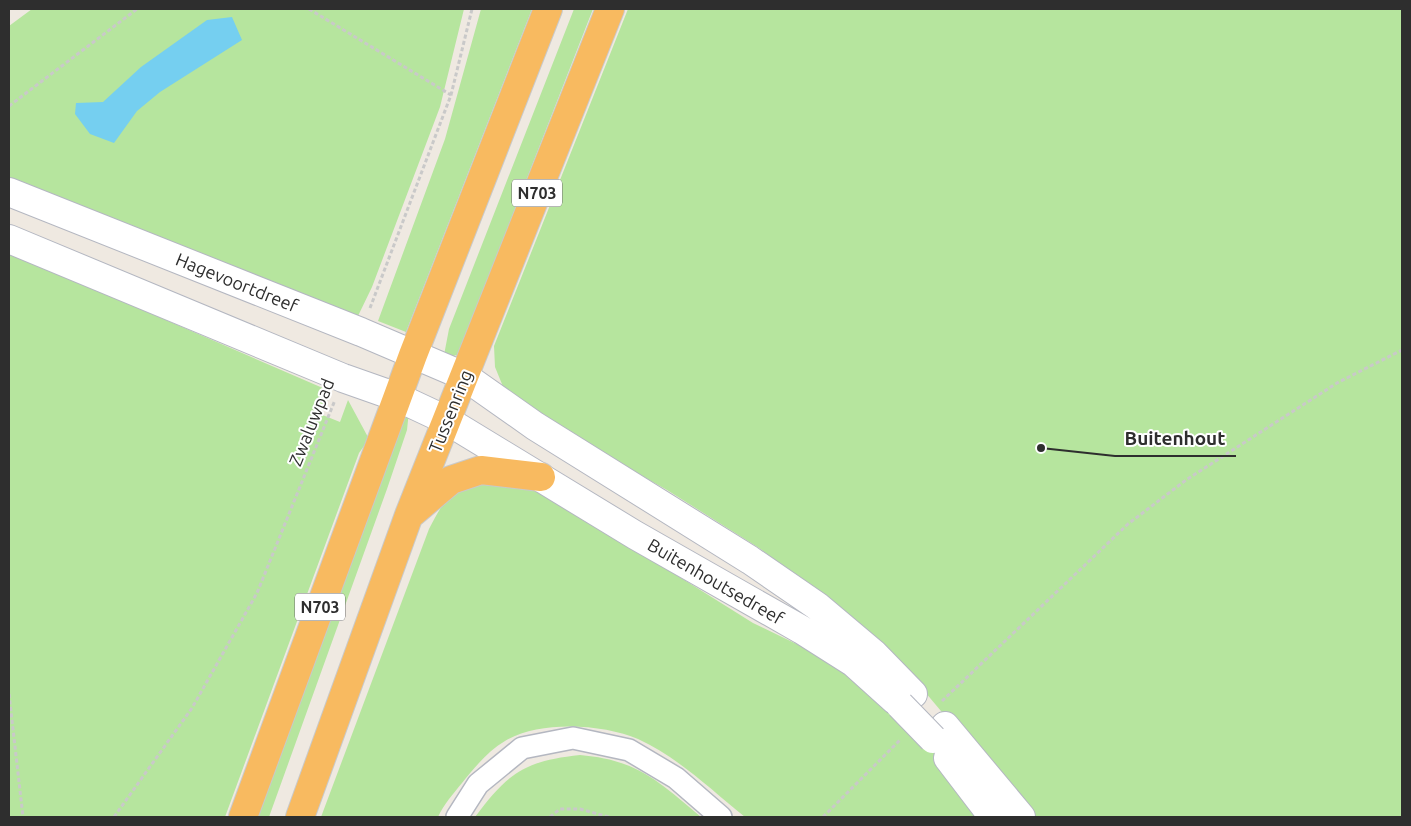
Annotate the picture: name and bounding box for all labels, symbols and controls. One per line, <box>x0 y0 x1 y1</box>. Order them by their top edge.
road number: N703 <box>512 180 562 207</box>
street label: Hagevoortdreef <box>173 248 301 316</box>
street label: Tussenring <box>424 367 476 455</box>
street label: Zwaluwpad <box>284 375 338 469</box>
callout: Buitenhout <box>1115 422 1236 456</box>
text: Buitenhout <box>1125 427 1225 449</box>
street label: Buitenhoutsedreef <box>645 534 788 628</box>
road number: N703 <box>295 594 345 620</box>

